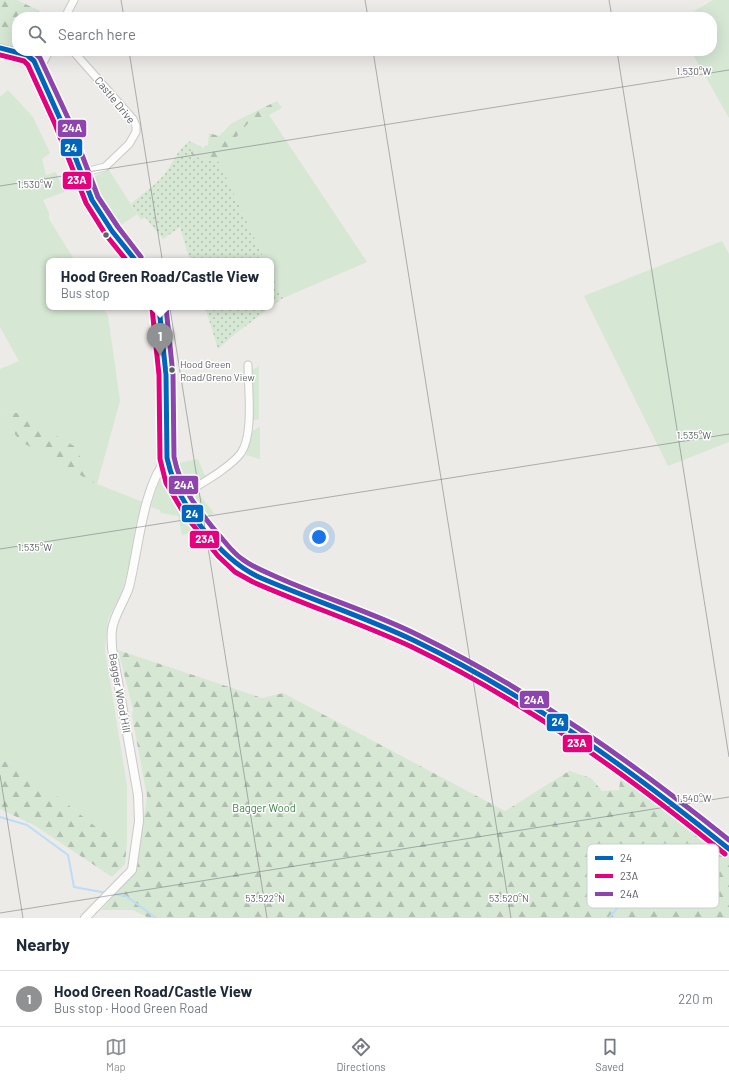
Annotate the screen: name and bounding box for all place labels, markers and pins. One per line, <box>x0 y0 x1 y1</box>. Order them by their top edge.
unlabelled marker <box>101 230 111 240</box>
pin: 1 <box>147 323 173 356</box>
place label: Hood Green Road/Greno View <box>180 358 255 383</box>
marker: Hood Green Road/Greno View <box>167 365 177 375</box>

